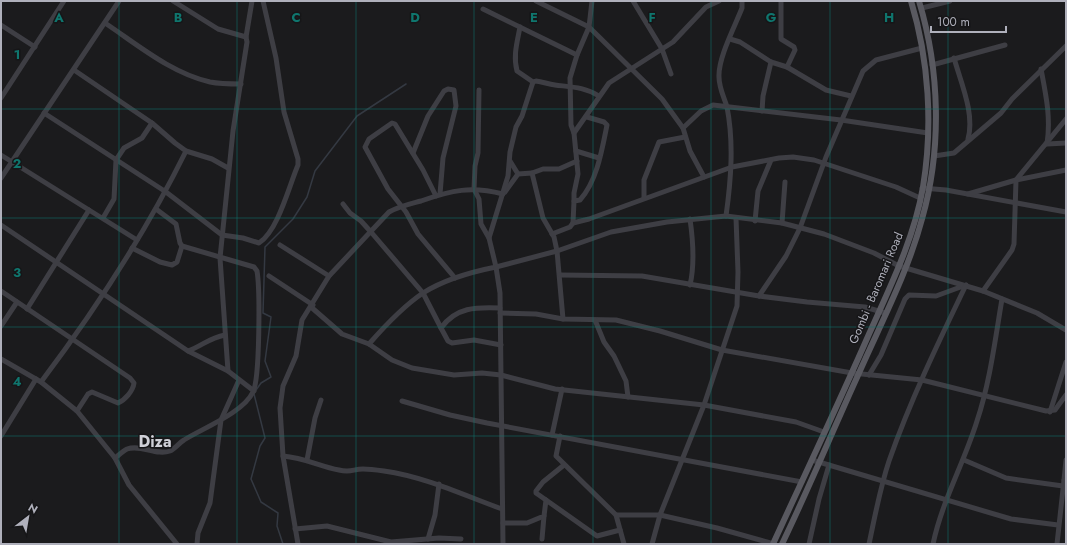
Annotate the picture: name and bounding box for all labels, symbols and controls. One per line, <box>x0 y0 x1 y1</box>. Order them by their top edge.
text: A <box>53 8 64 27</box>
text: B <box>174 8 183 27</box>
text: C <box>291 8 301 27</box>
text: D <box>410 8 420 27</box>
text: E <box>530 8 538 27</box>
text: F <box>648 8 656 27</box>
text: G <box>766 8 777 27</box>
text: H <box>884 8 894 27</box>
scale bar <box>931 8 1006 34</box>
text: 100 m <box>937 13 970 31</box>
text: 1 <box>14 45 20 64</box>
text: 2 <box>13 154 21 173</box>
street label: Gombi - Baromari Road <box>844 229 908 347</box>
text: 3 <box>13 263 21 282</box>
text: 4 <box>12 372 22 391</box>
district label: Diza <box>138 430 172 453</box>
north arrow <box>8 497 48 537</box>
text: N <box>25 499 41 518</box>

